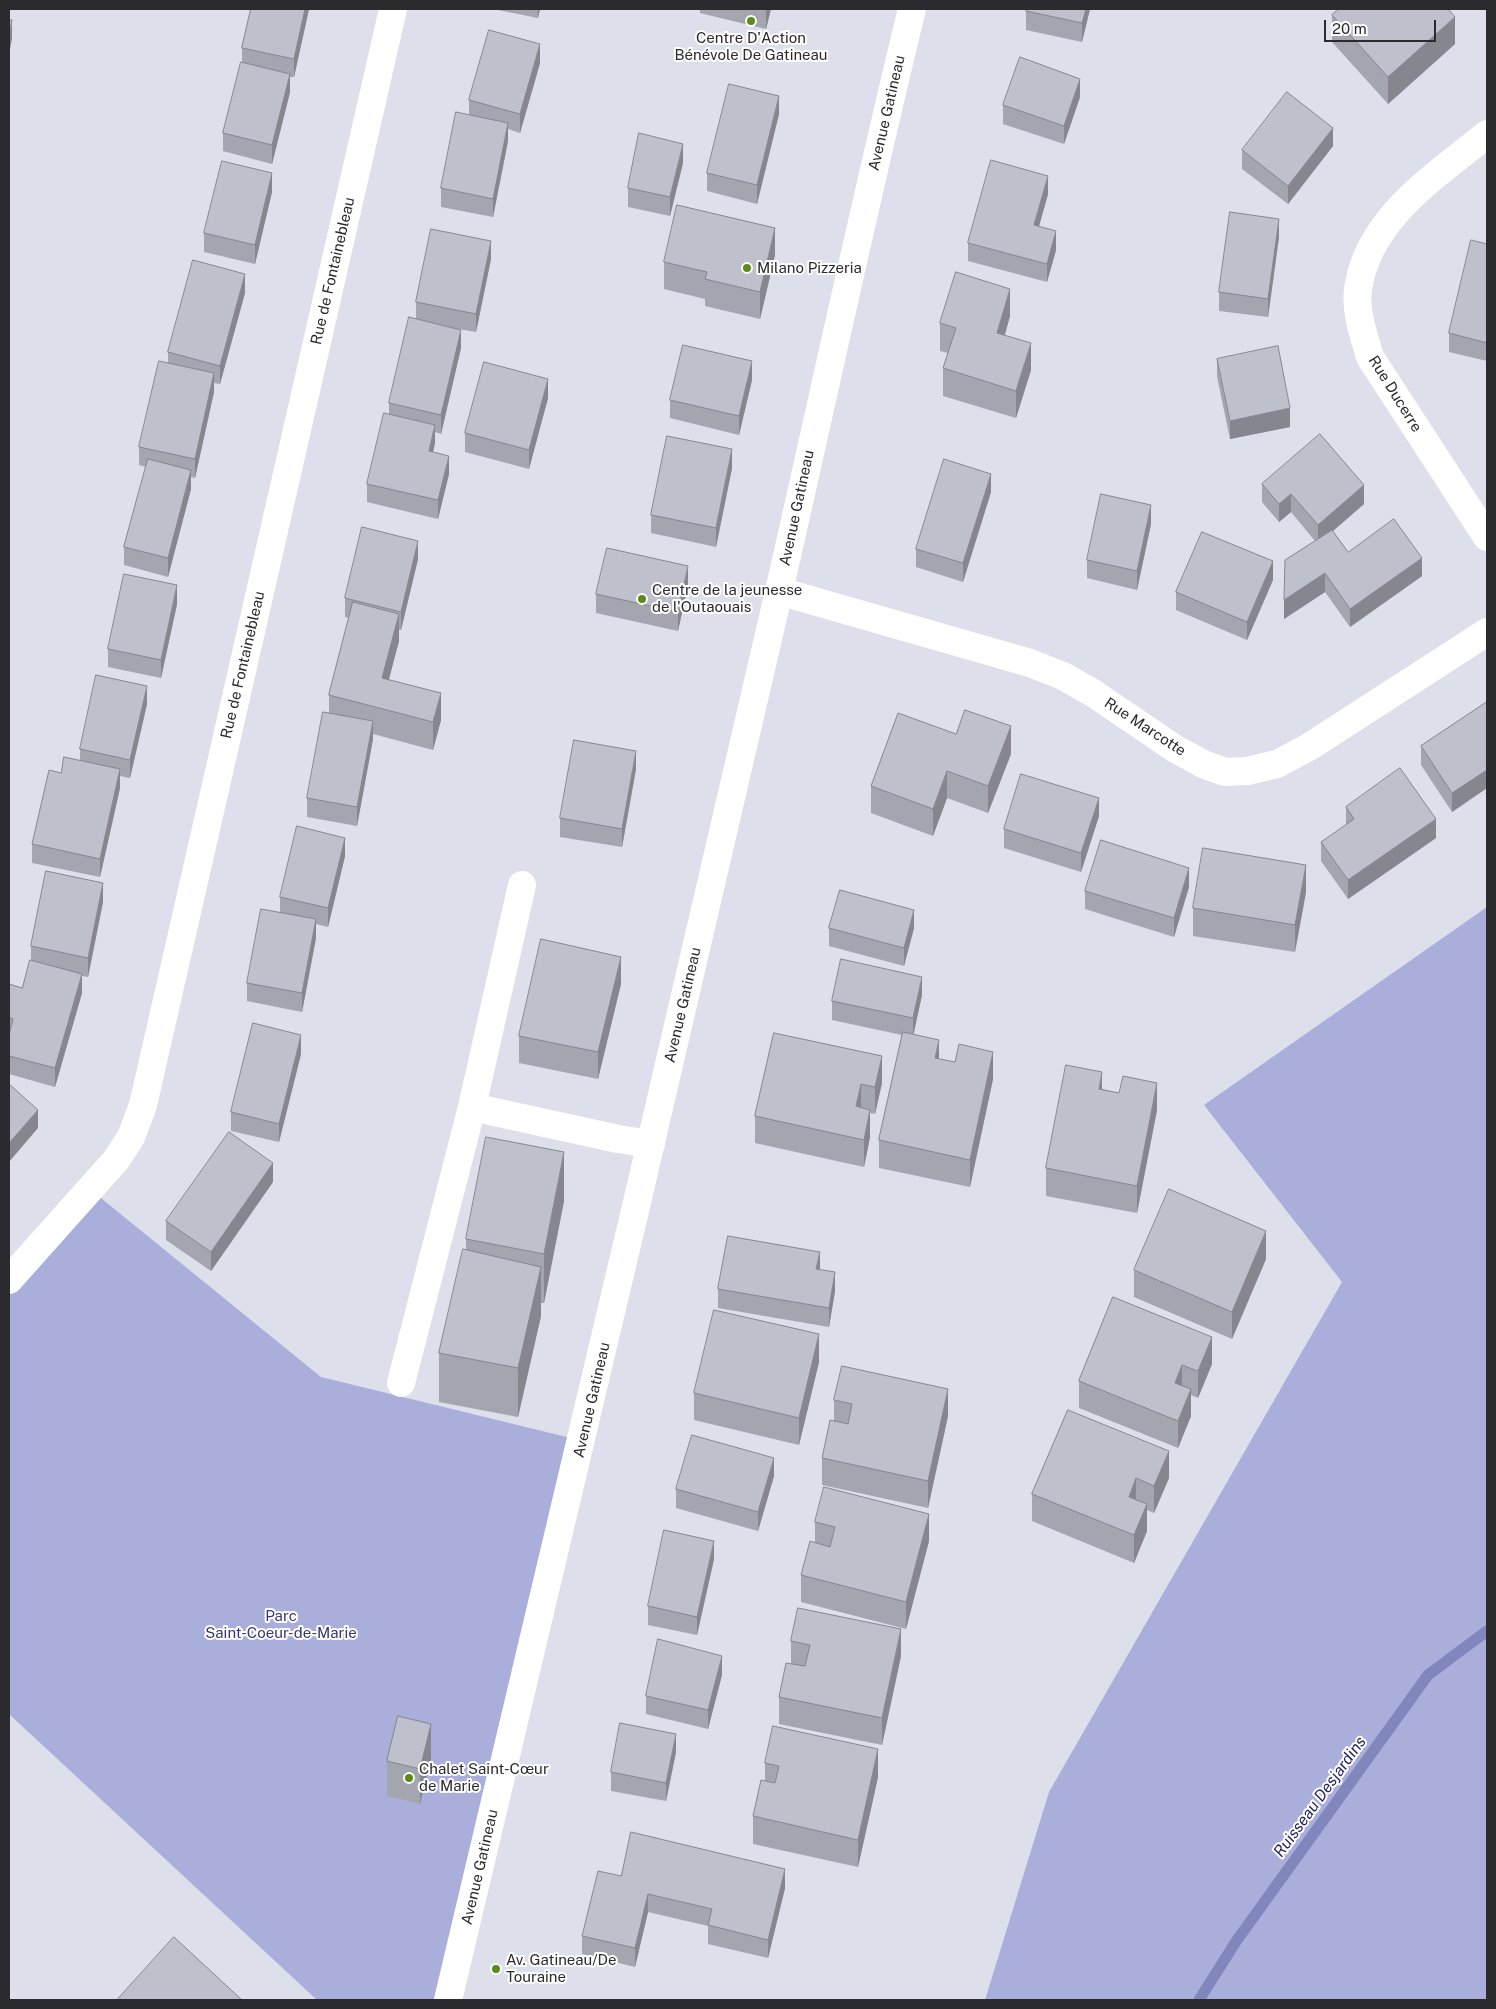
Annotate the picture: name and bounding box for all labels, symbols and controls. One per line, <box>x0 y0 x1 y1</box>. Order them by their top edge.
scale bar <box>1326 10 1438 42</box>
marker: Centre D'Action Bénévole De Gatineau <box>745 15 757 27</box>
text: 20 m <box>1332 20 1367 37</box>
place label: Centre D'Action Bénévole De Gatineau <box>674 29 828 64</box>
street label: Avenue Gatineau <box>865 54 909 172</box>
street label: Rue de Fontainebleau <box>307 195 359 347</box>
place label: Milano Pizzeria <box>757 259 862 277</box>
marker: Milano Pizzeria <box>741 262 753 274</box>
street label: Rue Ducerre <box>1364 352 1426 436</box>
street label: Avenue Gatineau <box>776 449 818 567</box>
place label: Centre de la jeunesse de l'Outaouais <box>652 581 802 616</box>
street label: Rue de Fontainebleau <box>217 589 269 741</box>
marker: Centre de la jeunesse de l'Outaouais <box>636 593 648 605</box>
street label: Rue Marcotte <box>1101 694 1189 760</box>
street label: Avenue Gatineau <box>661 946 705 1064</box>
street label: Avenue Gatineau <box>570 1341 614 1459</box>
park label: Parc Saint-Coeur-de-Marie <box>205 1607 357 1642</box>
water label: Ruisseau Desjardins <box>1270 1733 1370 1861</box>
place label: Chalet Saint-Cœur de Marie <box>419 1760 549 1795</box>
marker: Chalet Saint-Cœur de Marie <box>403 1772 415 1784</box>
street label: Avenue Gatineau <box>458 1808 502 1926</box>
place label: Av. Gatineau/De Touraine <box>506 1951 616 1986</box>
marker: Av. Gatineau/De Touraine <box>490 1963 502 1975</box>

